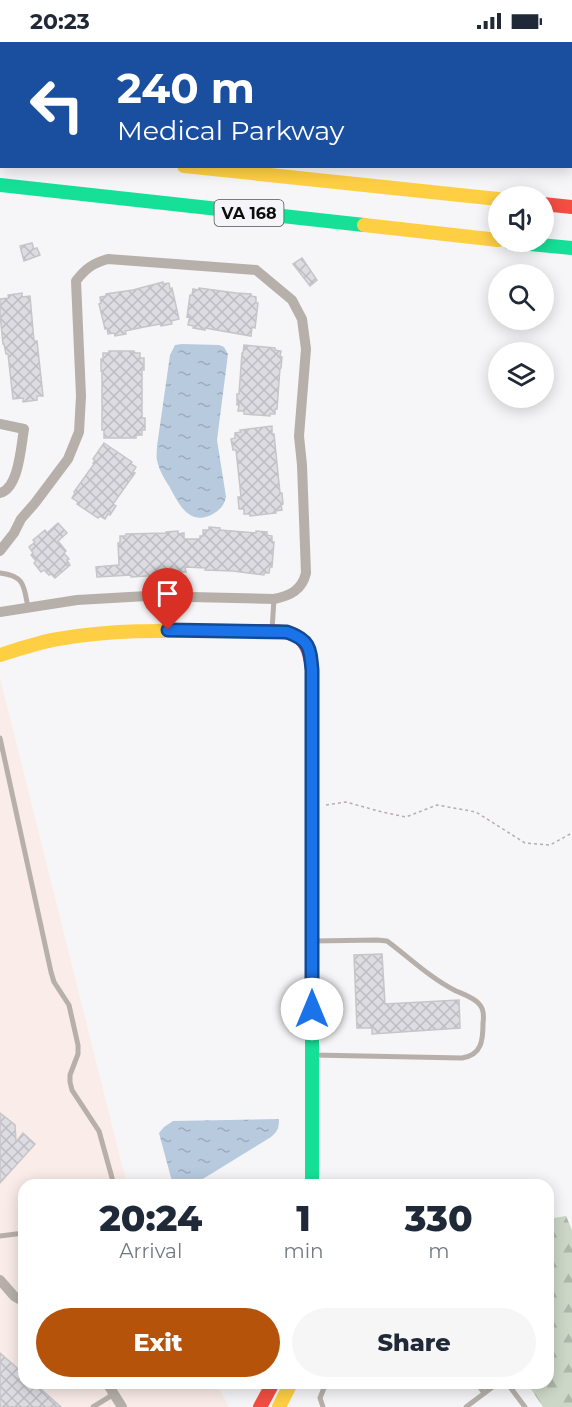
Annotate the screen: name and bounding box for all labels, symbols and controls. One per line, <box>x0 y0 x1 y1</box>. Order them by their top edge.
text: 20:23 <box>30 8 90 35</box>
text: 240 m <box>117 62 255 114</box>
icon: left <box>18 66 96 144</box>
text: Medical Parkway <box>117 114 344 147</box>
map controls <box>488 186 554 408</box>
button: sound <box>488 186 554 252</box>
road number: VA 168 <box>214 200 284 226</box>
button: search <box>488 264 554 330</box>
button: layers <box>488 342 554 408</box>
pin <box>142 568 193 630</box>
icon: arrive <box>151 577 184 610</box>
position arrow <box>280 977 344 1041</box>
text: 20:24 <box>99 1196 202 1240</box>
text: 1 <box>296 1196 311 1240</box>
text: 330 <box>405 1196 473 1240</box>
text: Arrival <box>119 1239 182 1263</box>
text: min <box>283 1239 324 1263</box>
text: m <box>428 1239 449 1263</box>
button: Exit <box>36 1308 280 1377</box>
button: Share <box>292 1308 536 1377</box>

